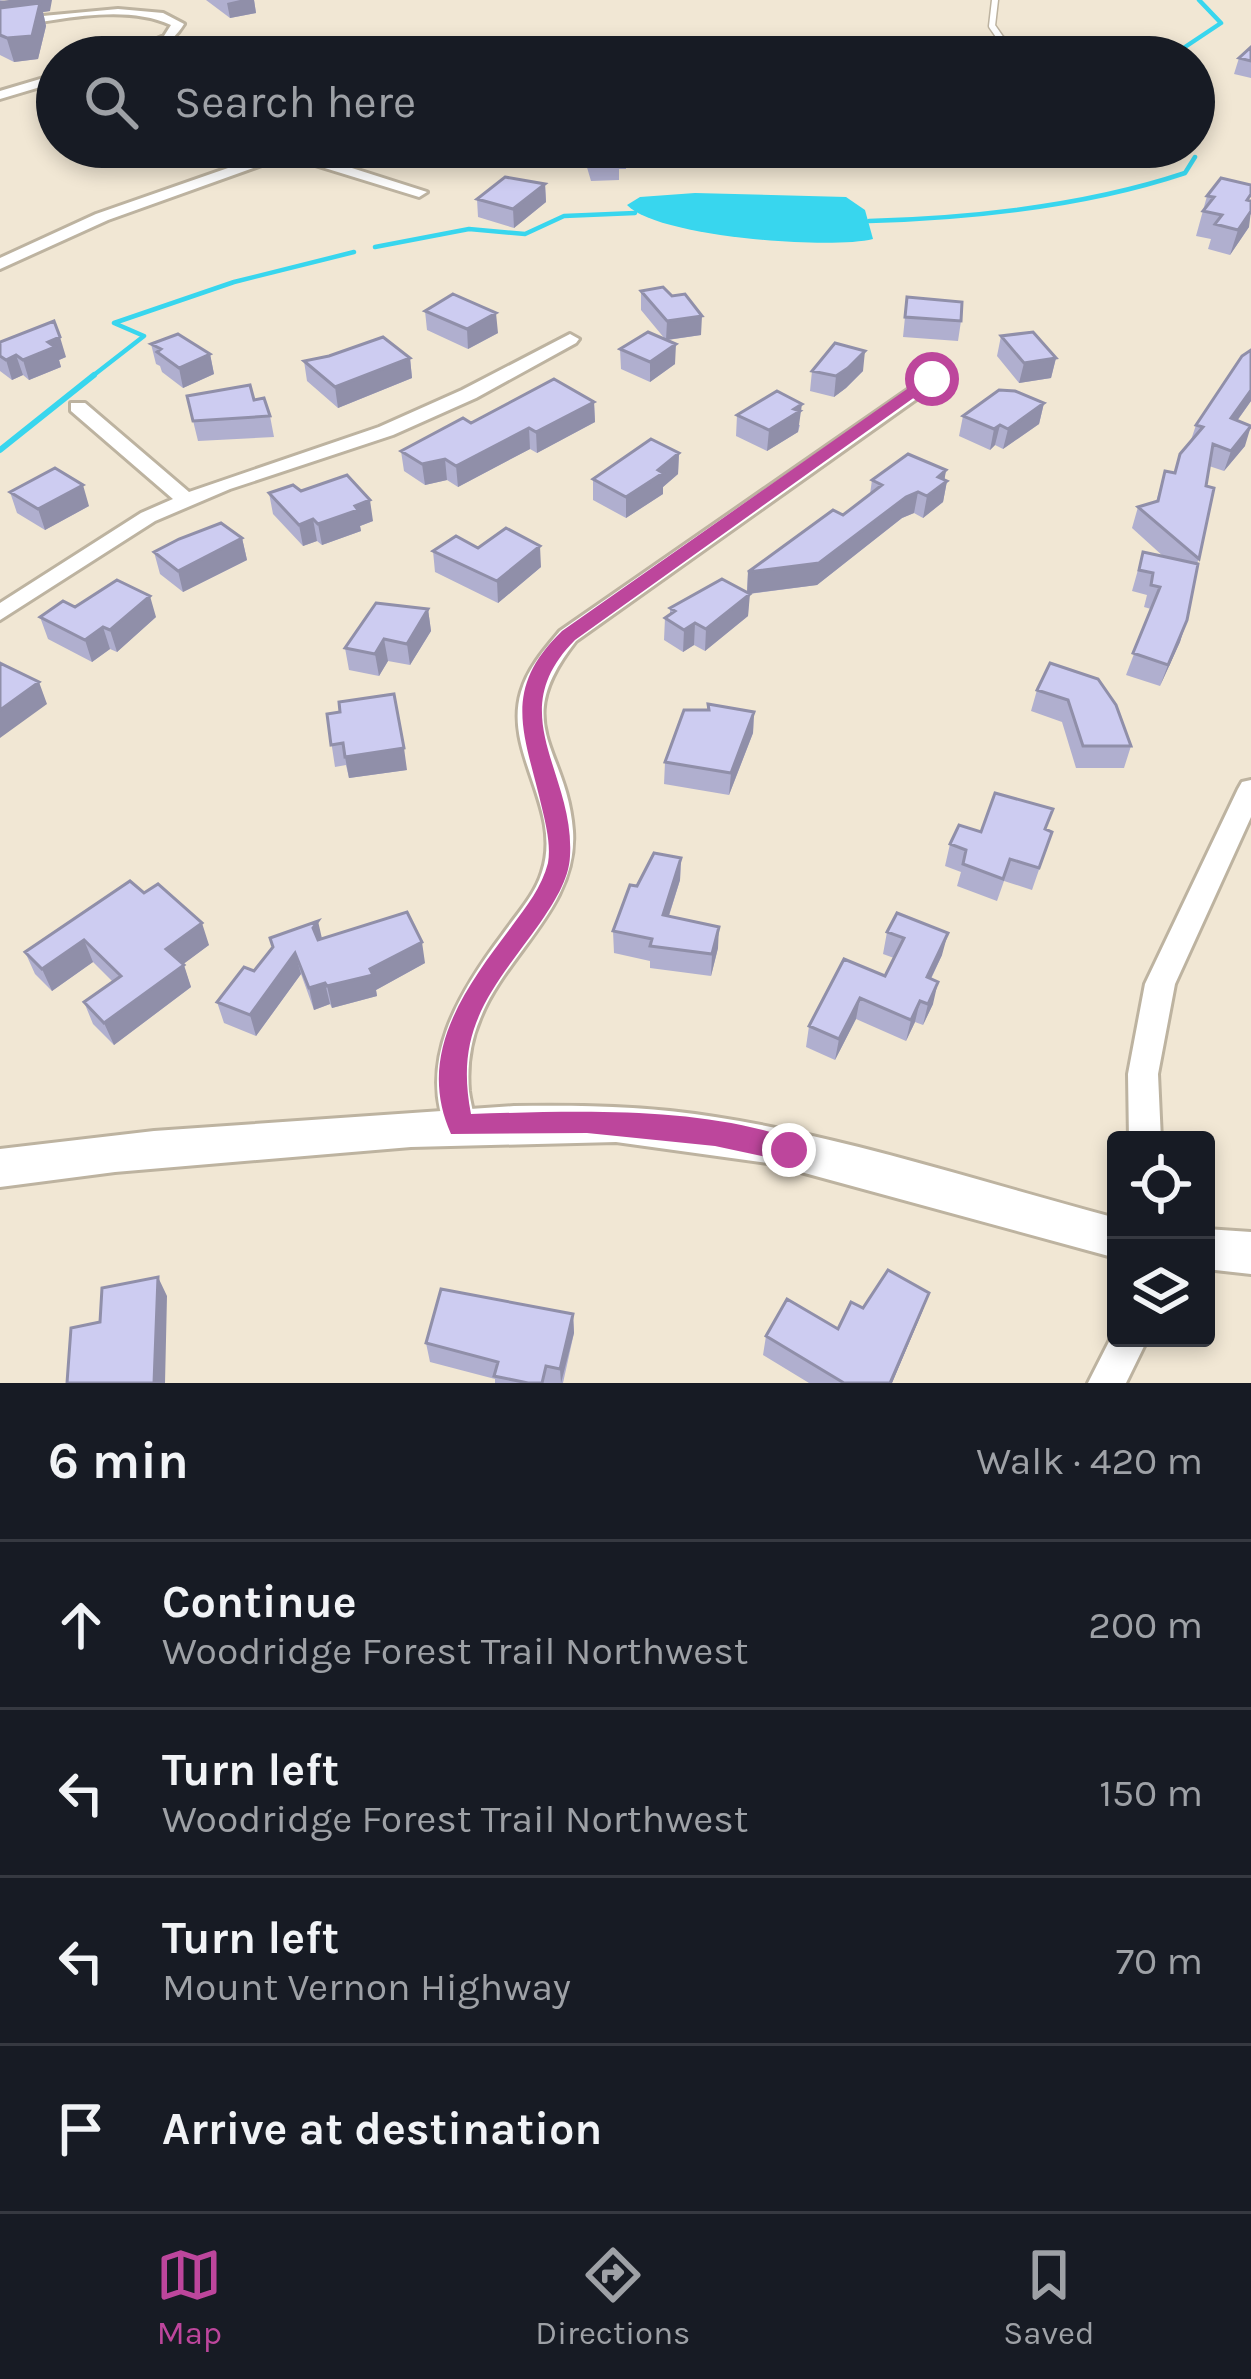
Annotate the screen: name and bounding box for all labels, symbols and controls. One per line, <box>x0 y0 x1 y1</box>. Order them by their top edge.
search box <box>36 36 1215 168</box>
icon: search <box>78 69 144 135</box>
text: Search here <box>174 76 416 128</box>
route start <box>905 352 959 406</box>
route end <box>762 1123 816 1177</box>
map controls <box>1107 1131 1215 1347</box>
button: locate <box>1107 1131 1215 1239</box>
button: layers <box>1107 1239 1215 1347</box>
text: 6 min <box>48 1431 189 1491</box>
text: Walk · 420 m <box>976 1438 1203 1484</box>
text: Continue <box>162 1576 357 1628</box>
icon: ahead <box>48 1592 114 1658</box>
text: 200 m <box>1088 1602 1203 1648</box>
text: Woodridge Forest Trail Northwest <box>162 1628 748 1674</box>
text: Turn left <box>162 1744 339 1796</box>
icon: left <box>48 1760 114 1826</box>
text: 150 m <box>1099 1770 1203 1816</box>
text: Woodridge Forest Trail Northwest <box>162 1796 748 1842</box>
text: Turn left <box>162 1912 339 1964</box>
icon: left <box>48 1928 114 1994</box>
text: 70 m <box>1116 1938 1203 1984</box>
text: Mount Vernon Highway <box>162 1964 571 2010</box>
icon: arrive <box>48 2096 114 2162</box>
text: Arrive at destination <box>162 2103 602 2155</box>
tab: Map <box>156 2242 222 2352</box>
tab: Directions <box>535 2242 690 2352</box>
tab: Saved <box>1003 2242 1095 2352</box>

